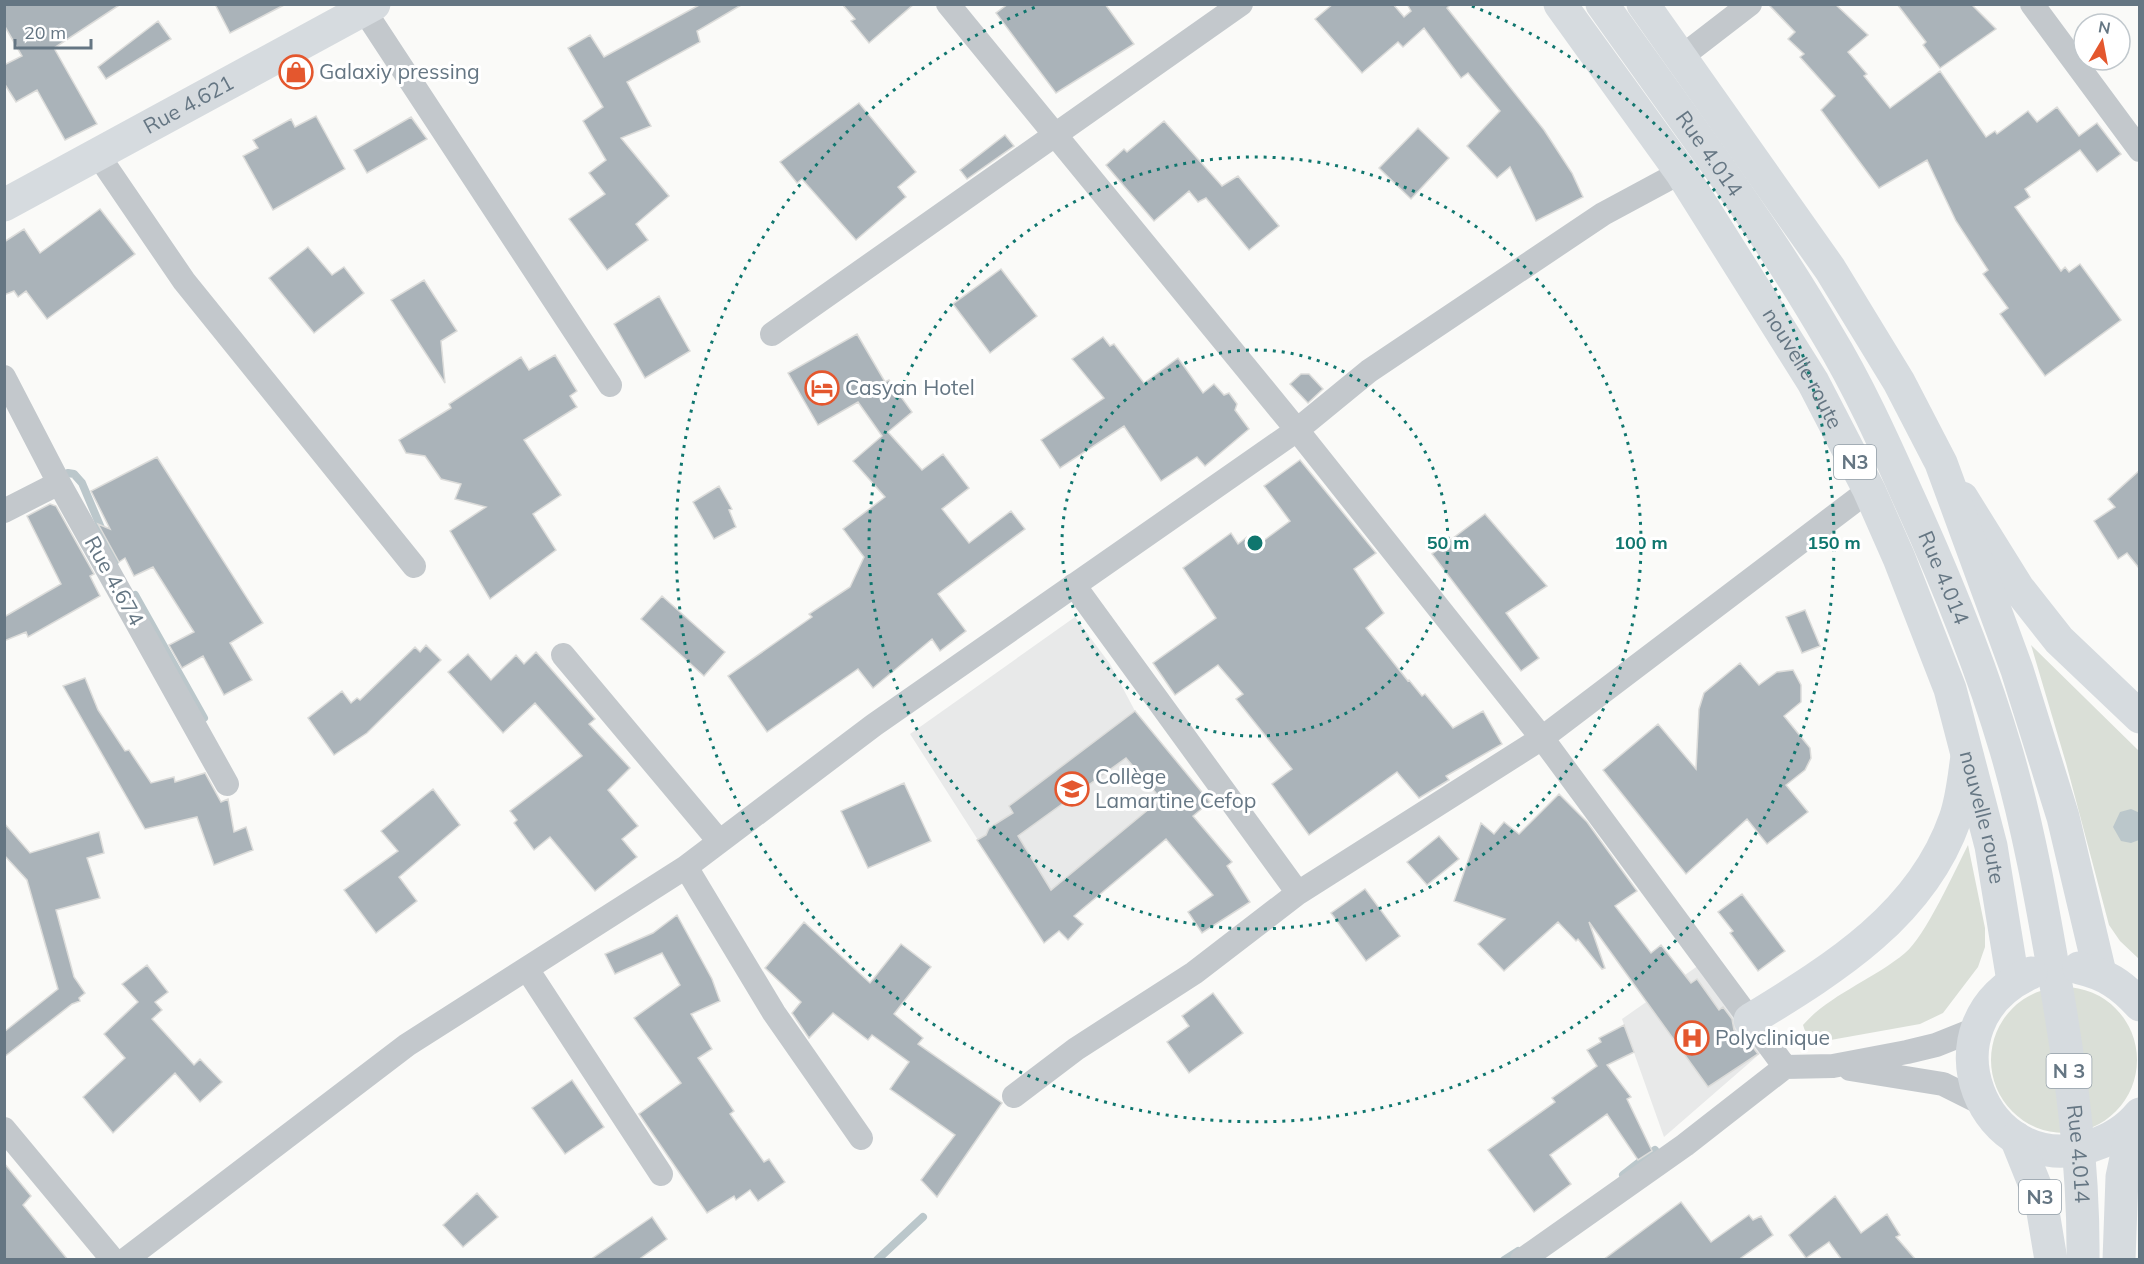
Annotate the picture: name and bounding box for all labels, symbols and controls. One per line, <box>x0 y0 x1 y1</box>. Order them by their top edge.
scale bar <box>15 12 92 50</box>
north arrow <box>2072 12 2132 72</box>
text: N <box>2097 16 2112 38</box>
text: 20 m <box>24 21 66 44</box>
shop icon: Galaxiy pressing <box>278 54 314 90</box>
place label: Galaxiy pressing <box>319 58 480 84</box>
street label: Rue 4.621 <box>138 69 238 139</box>
street label: Rue 4.014 <box>1671 105 1749 201</box>
street label: nouvelle route <box>1758 302 1849 433</box>
hotel icon: Casyan Hotel <box>804 370 840 406</box>
place label: Casyan Hotel <box>845 374 975 400</box>
road number: N3 <box>1834 445 1876 479</box>
street label: Rue 4.014 <box>1913 527 1976 628</box>
street label: Rue 4.674 <box>80 531 150 630</box>
text: 50 m <box>1427 531 1469 554</box>
text: 100 m <box>1614 531 1668 554</box>
text: 150 m <box>1807 531 1861 554</box>
centre of rings <box>1245 533 1265 553</box>
street label: nouvelle route <box>1955 748 2011 886</box>
place label: Collège Lamartine Cefop <box>1095 763 1256 813</box>
school or university icon: Collège Lamartine Cefop <box>1054 771 1090 807</box>
hospital icon: Polyclinique <box>1674 1020 1710 1056</box>
place label: Polyclinique <box>1715 1024 1830 1050</box>
road number: N 3 <box>2046 1054 2092 1088</box>
street label: Rue 4.014 <box>2062 1103 2096 1204</box>
road number: N3 <box>2019 1180 2061 1214</box>

